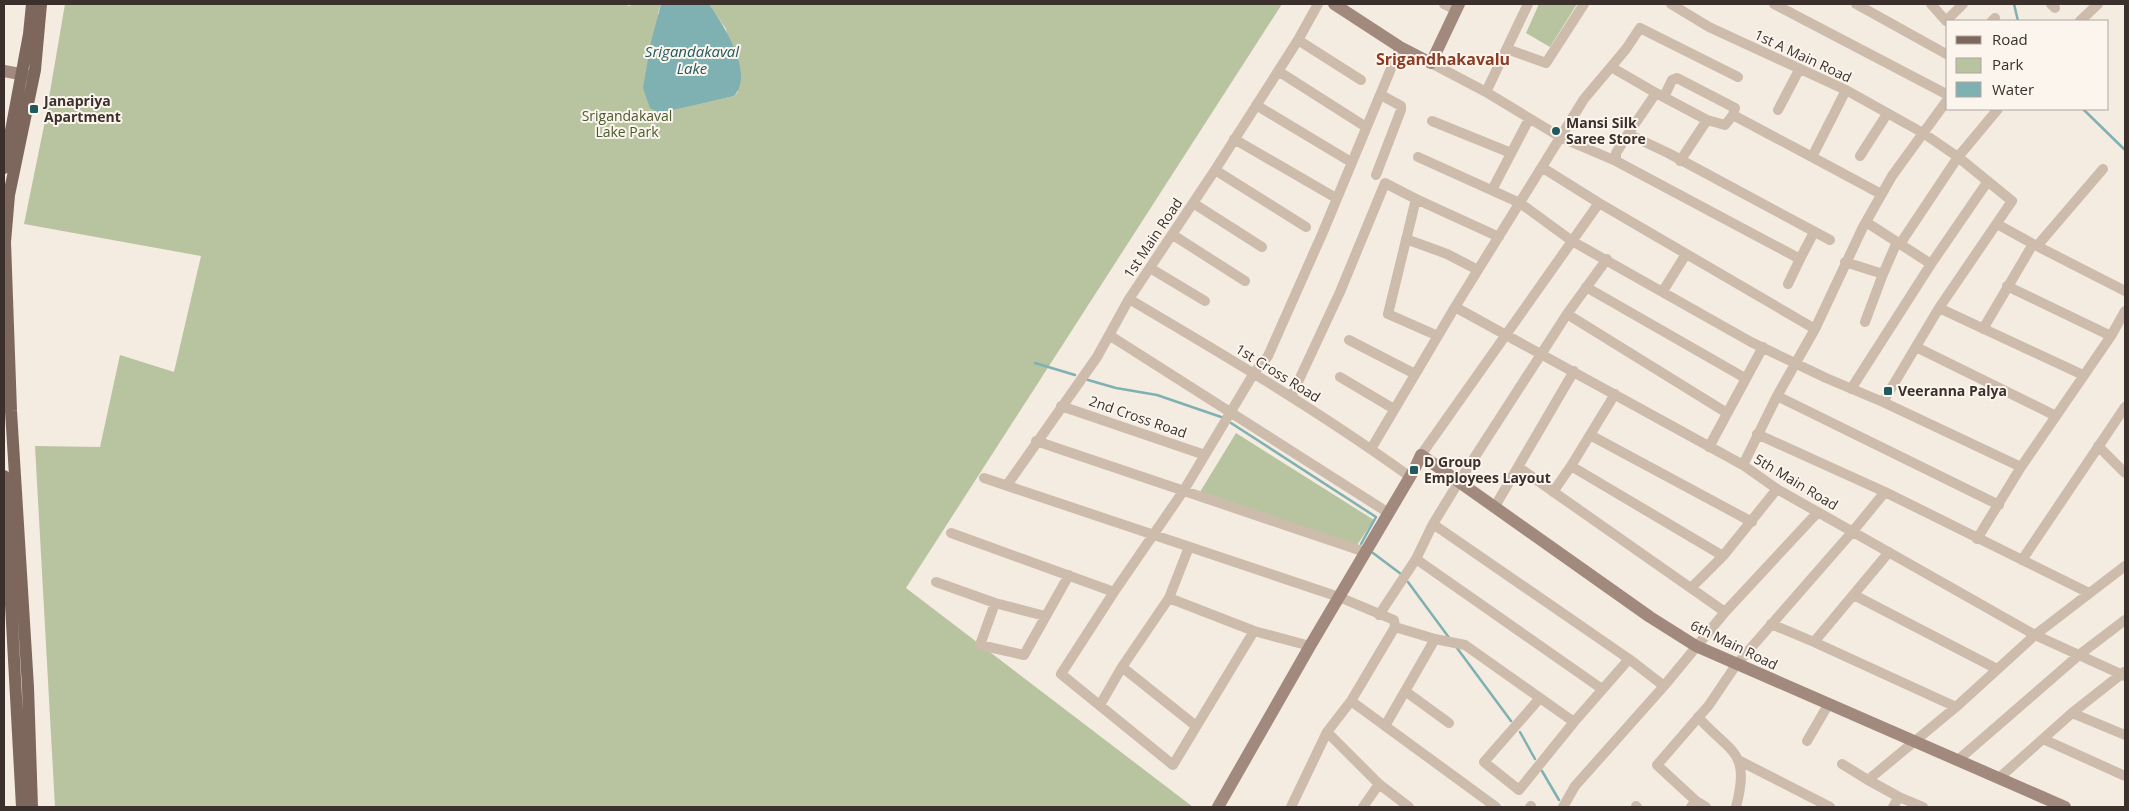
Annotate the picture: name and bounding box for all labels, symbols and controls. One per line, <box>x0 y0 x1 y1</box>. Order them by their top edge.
legend <box>1946 20 2109 110</box>
street label: 1st A Main Road <box>1751 25 1855 86</box>
text: Road <box>1992 29 2028 49</box>
water label: Srigandakaval Lake <box>645 41 740 78</box>
district label: Srigandhakavalu <box>1376 48 1510 70</box>
text: Park <box>1992 54 2023 74</box>
text: Water <box>1992 79 2034 99</box>
place label: Janapriya Apartment <box>42 91 121 126</box>
marker: Janapriya Apartment <box>28 103 40 115</box>
park label: Srigandakaval Lake Park <box>582 106 672 141</box>
place label: Mansi Silk Saree Store <box>1566 113 1646 148</box>
marker: Mansi Silk Saree Store <box>1550 125 1562 137</box>
street label: 1st Main Road <box>1119 194 1186 282</box>
street label: 1st Cross Road <box>1232 339 1324 406</box>
place label: Veeranna Palya <box>1898 381 2007 400</box>
marker: Veeranna Palya <box>1882 385 1894 397</box>
street label: 2nd Cross Road <box>1087 391 1190 442</box>
street label: 5th Main Road <box>1751 449 1842 514</box>
place label: D Group Employees Layout <box>1424 452 1551 487</box>
marker: D Group Employees Layout <box>1408 464 1420 476</box>
street label: 6th Main Road <box>1687 615 1781 674</box>

